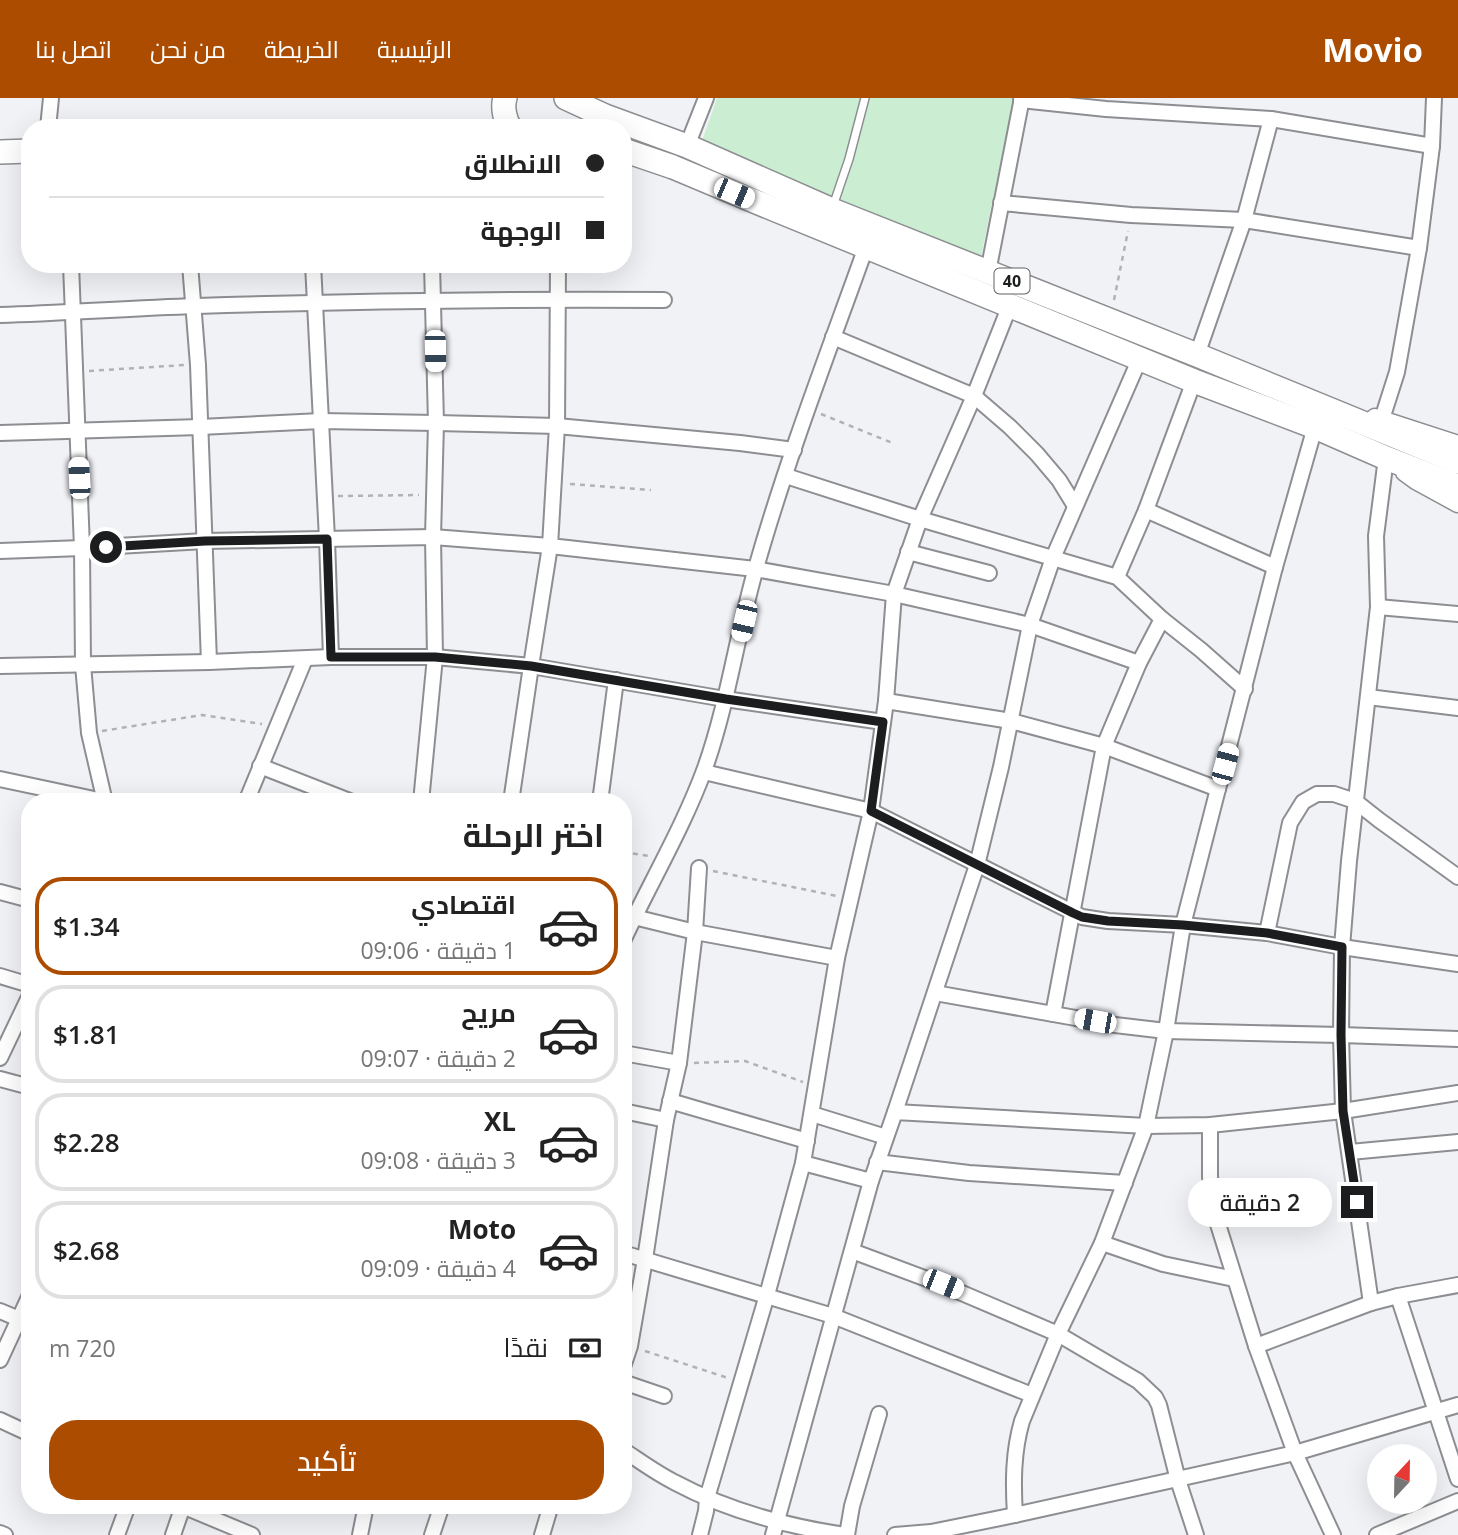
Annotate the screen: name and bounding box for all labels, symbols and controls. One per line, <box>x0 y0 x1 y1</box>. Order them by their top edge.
text: Movio <box>1322 27 1423 72</box>
text: اتصل بنا <box>35 32 112 65</box>
text: من نحن <box>150 32 226 65</box>
text: الخريطة <box>264 32 339 65</box>
text: الرئيسية <box>377 32 452 65</box>
text: الانطلاق <box>464 145 562 181</box>
car <box>711 175 758 211</box>
text: الوجهة <box>481 212 562 248</box>
road number: 40 <box>995 268 1030 294</box>
car <box>425 330 446 372</box>
car <box>68 456 91 500</box>
route start <box>90 531 122 563</box>
car <box>730 598 759 644</box>
car <box>1210 741 1241 787</box>
text: اختر الرحلة <box>463 813 604 856</box>
text: اقتصادي <box>411 886 516 922</box>
icon: car <box>537 895 600 958</box>
text: $1.34 <box>53 908 120 944</box>
text: 1 دقيقة · 09:06 <box>360 934 516 966</box>
text: مريح <box>461 994 516 1030</box>
icon: car <box>537 1003 600 1066</box>
car <box>1073 1007 1118 1035</box>
text: $1.81 <box>53 1016 120 1052</box>
text: 2 دقيقة · 09:07 <box>360 1042 516 1074</box>
text: XL <box>484 1103 516 1139</box>
icon: car <box>537 1111 600 1174</box>
text: $2.28 <box>53 1124 120 1160</box>
text: 3 دقيقة · 09:08 <box>360 1144 516 1176</box>
callout: 2 دقيقة <box>1189 1178 1332 1226</box>
text: 2 دقيقة <box>1220 1186 1300 1218</box>
route end <box>1341 1186 1373 1218</box>
text: Moto <box>448 1211 516 1247</box>
icon: car <box>537 1219 600 1282</box>
text: $2.68 <box>53 1232 120 1268</box>
text: 4 دقيقة · 09:09 <box>360 1252 516 1284</box>
car <box>920 1266 967 1302</box>
text: نقدًا <box>504 1329 548 1365</box>
icon: cash <box>566 1329 604 1367</box>
text: 720 m <box>49 1332 116 1364</box>
button: تأكيد <box>49 1420 604 1500</box>
north arrow <box>1367 1444 1437 1514</box>
map controls <box>1367 1444 1437 1514</box>

